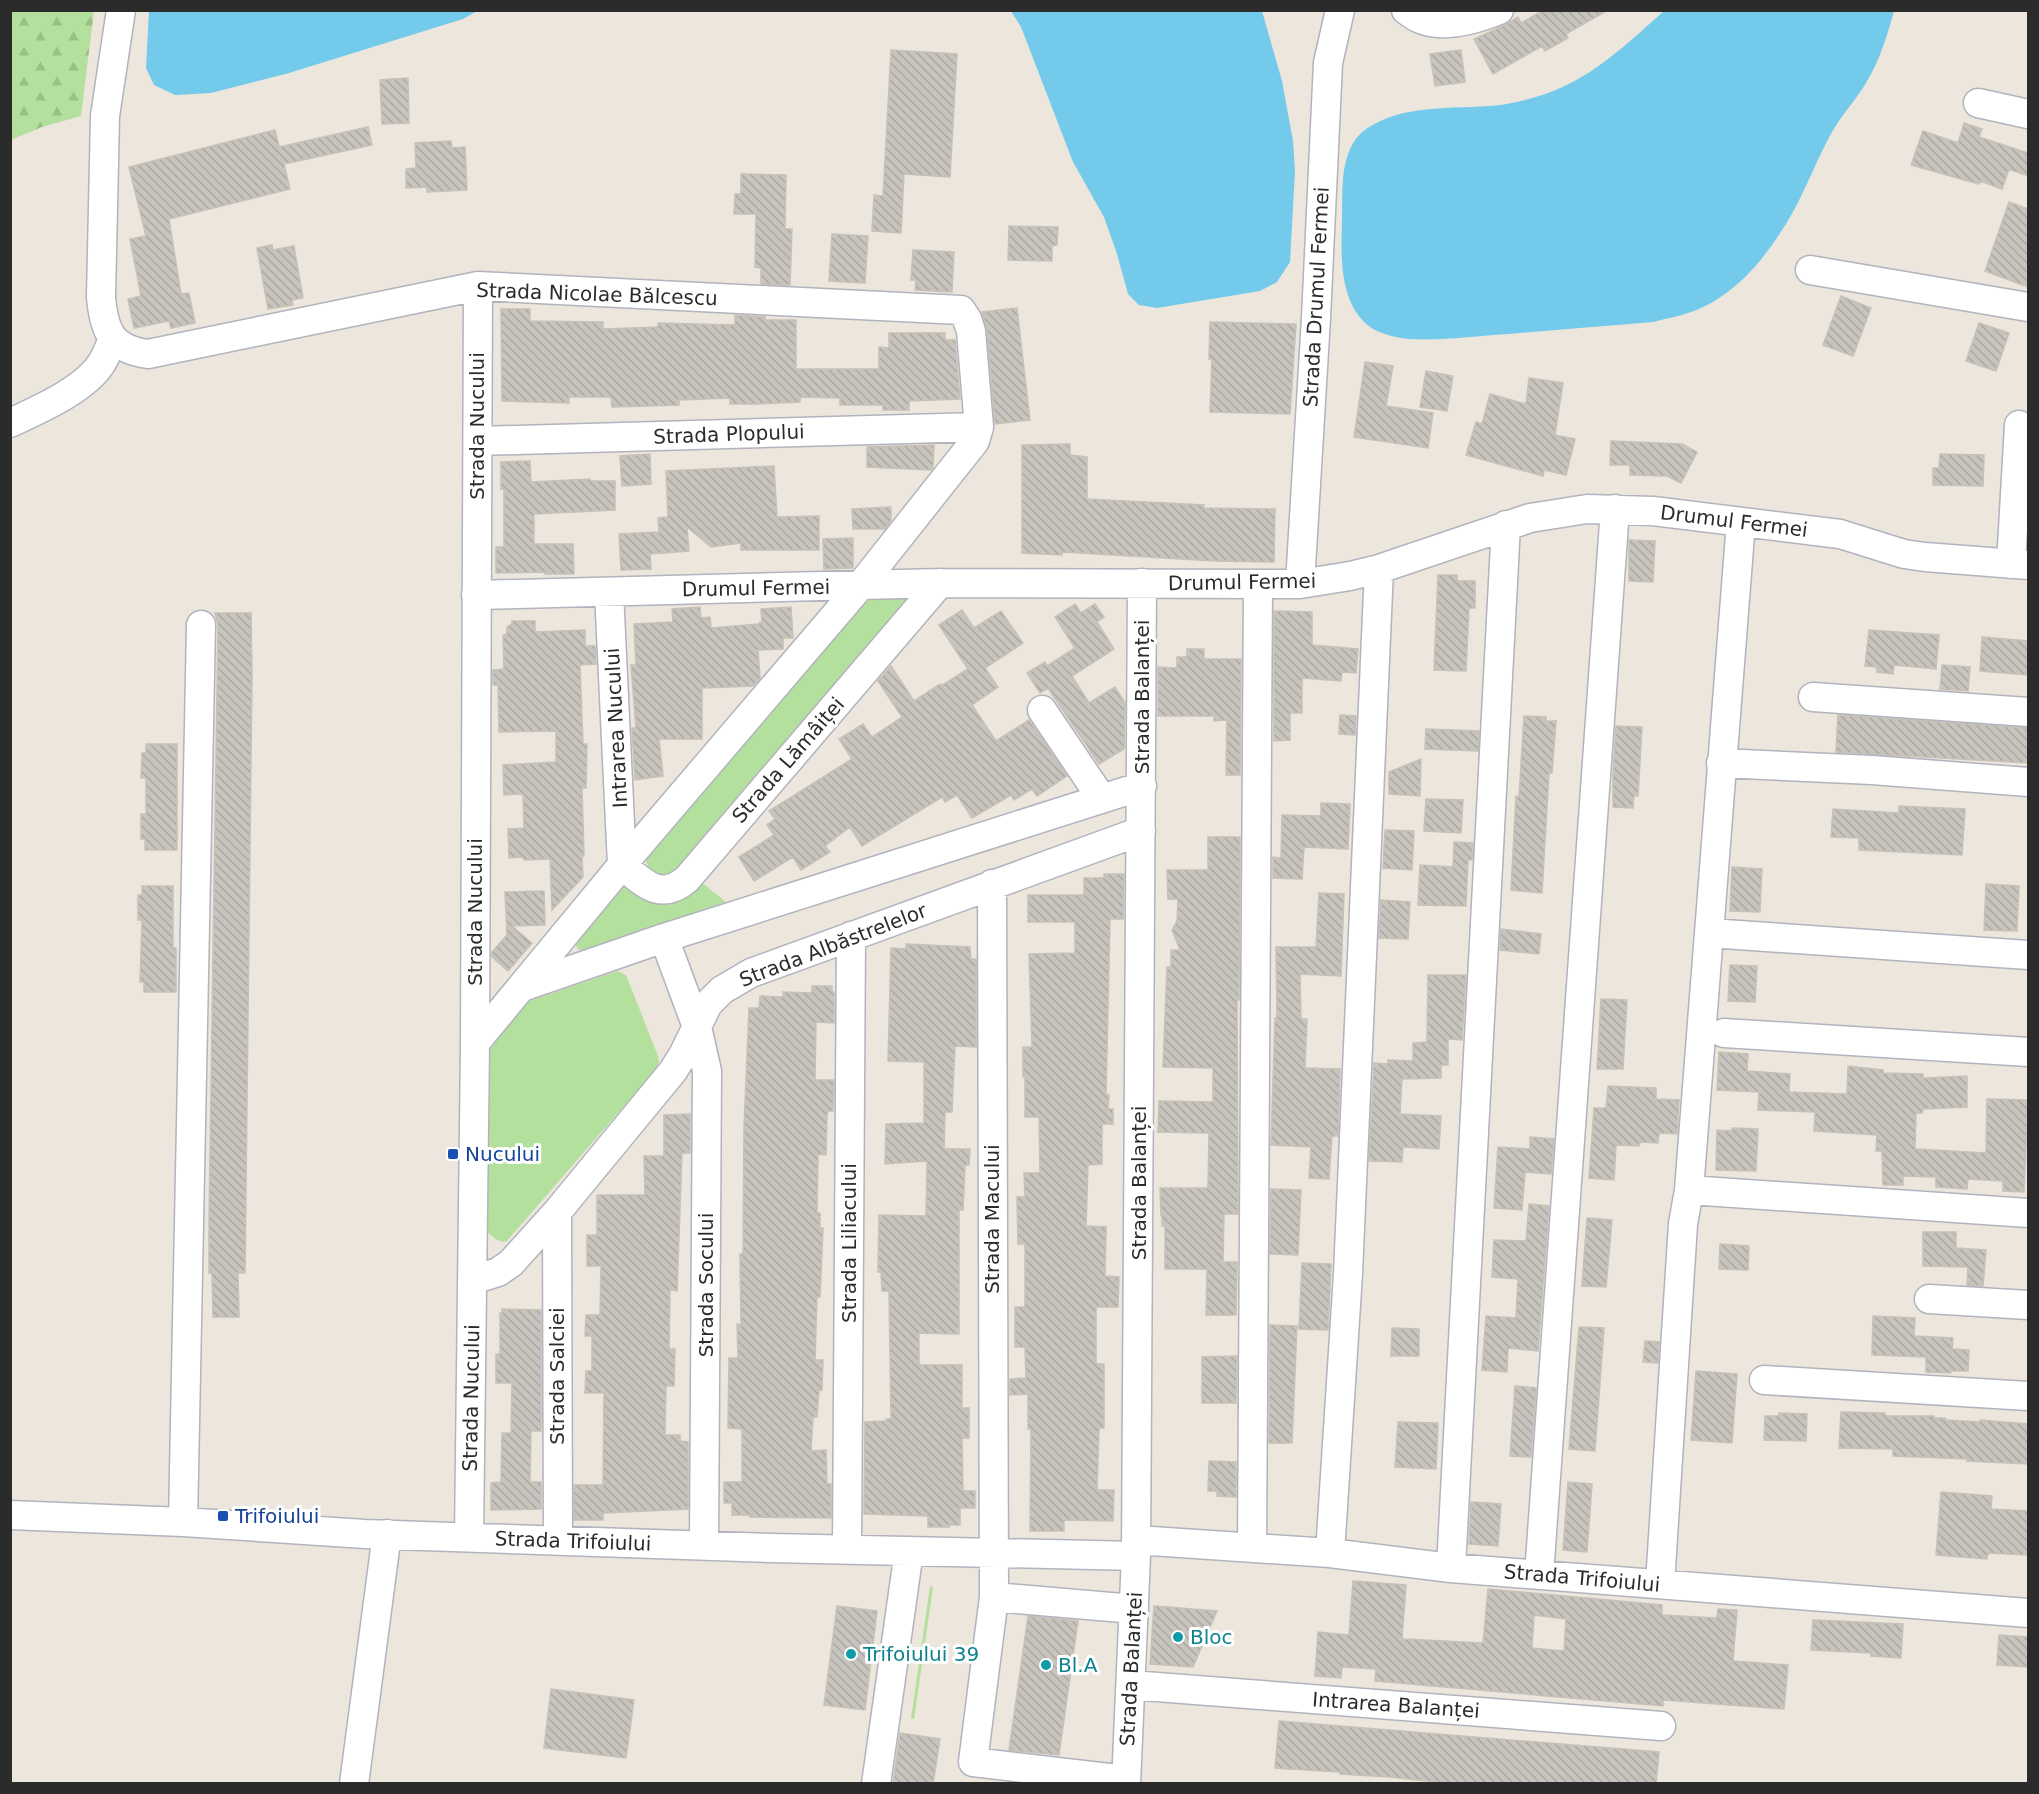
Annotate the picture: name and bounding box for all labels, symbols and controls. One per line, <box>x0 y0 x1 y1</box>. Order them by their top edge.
street label: Strada Drumul Fermei <box>1298 186 1334 408</box>
street label: Strada Nicolae Bălcescu <box>476 278 718 310</box>
street label: Strada Nucului <box>465 352 489 500</box>
street label: Strada Plopului <box>653 419 805 449</box>
street label: Drumul Fermei <box>1659 500 1809 542</box>
street label: Drumul Fermei <box>1168 569 1316 595</box>
street label: Drumul Fermei <box>682 575 830 601</box>
street label: Strada Balanței <box>1130 620 1154 774</box>
street label: Intrarea Nucului <box>600 647 632 809</box>
street label: Strada Lămâiței <box>727 692 849 828</box>
street label: Strada Nucului <box>463 838 487 986</box>
street label: Strada Albăstrelelor <box>736 898 931 992</box>
street label: Strada Balanței <box>1127 1106 1151 1260</box>
place label: Nucului <box>465 1142 540 1166</box>
street label: Strada Macului <box>980 1144 1004 1294</box>
marker: Nucului <box>446 1147 460 1161</box>
street label: Strada Liliacului <box>837 1163 861 1323</box>
street label: Strada Socului <box>694 1213 718 1357</box>
street label: Strada Salciei <box>545 1307 569 1445</box>
street label: Strada Nucului <box>458 1324 484 1472</box>
place label: Trifoiului <box>234 1504 319 1528</box>
marker: Trifoiului <box>216 1509 230 1523</box>
street label: Strada Trifoiului <box>494 1526 652 1556</box>
street label: Strada Trifoiului <box>1503 1559 1661 1597</box>
street label: Strada Balanței <box>1115 1591 1147 1747</box>
place label: Bloc <box>1190 1625 1233 1649</box>
marker: Bloc <box>1171 1630 1185 1644</box>
place label: Trifoiului 39 <box>862 1642 979 1666</box>
marker: Trifoiului 39 <box>844 1647 858 1661</box>
place label: Bl.A <box>1058 1653 1098 1677</box>
marker: Bl.A <box>1039 1658 1053 1672</box>
street label: Intrarea Balanței <box>1311 1687 1481 1723</box>

